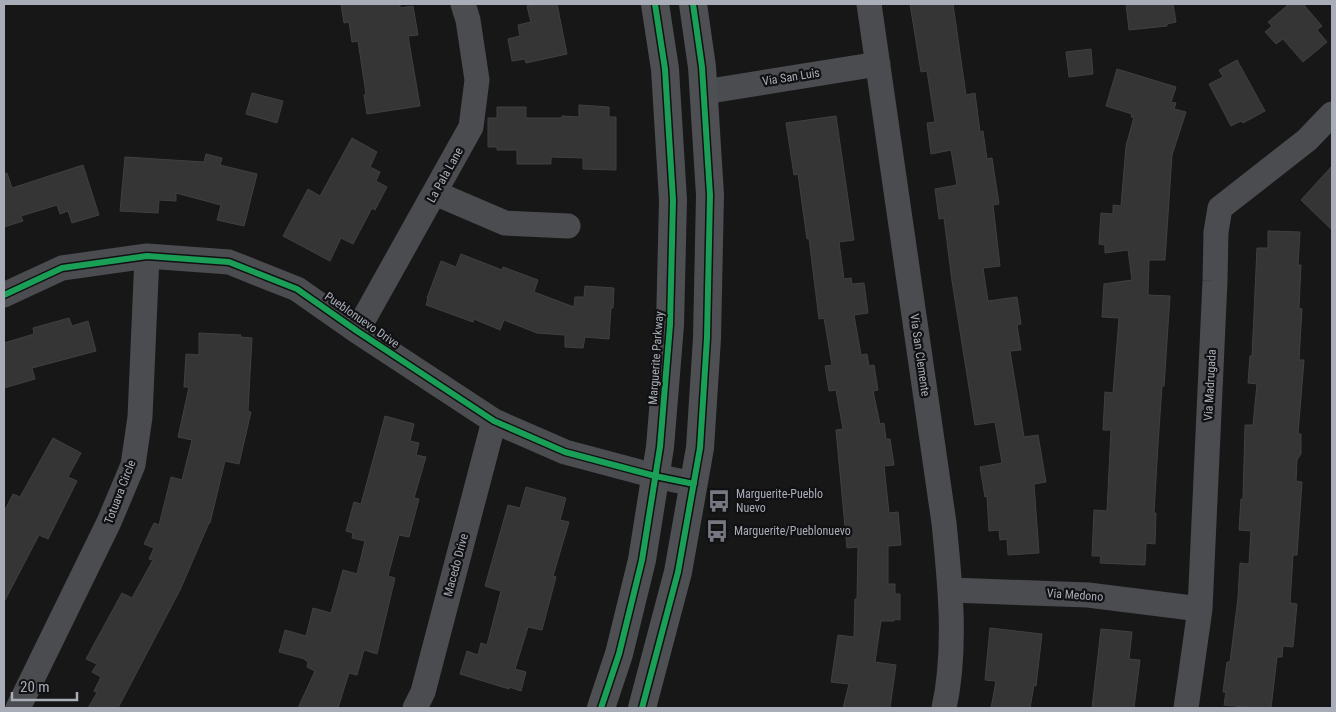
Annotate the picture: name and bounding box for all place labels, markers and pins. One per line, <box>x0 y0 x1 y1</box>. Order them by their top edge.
place label: Marguerite-Pueblo Nuevo <box>736 487 823 515</box>
bus stop icon: Marguerite-Pueblo Nuevo <box>706 488 732 514</box>
bus stop icon: Marguerite/Pueblonuevo <box>704 518 730 544</box>
place label: Marguerite/Pueblonuevo <box>734 524 851 538</box>

